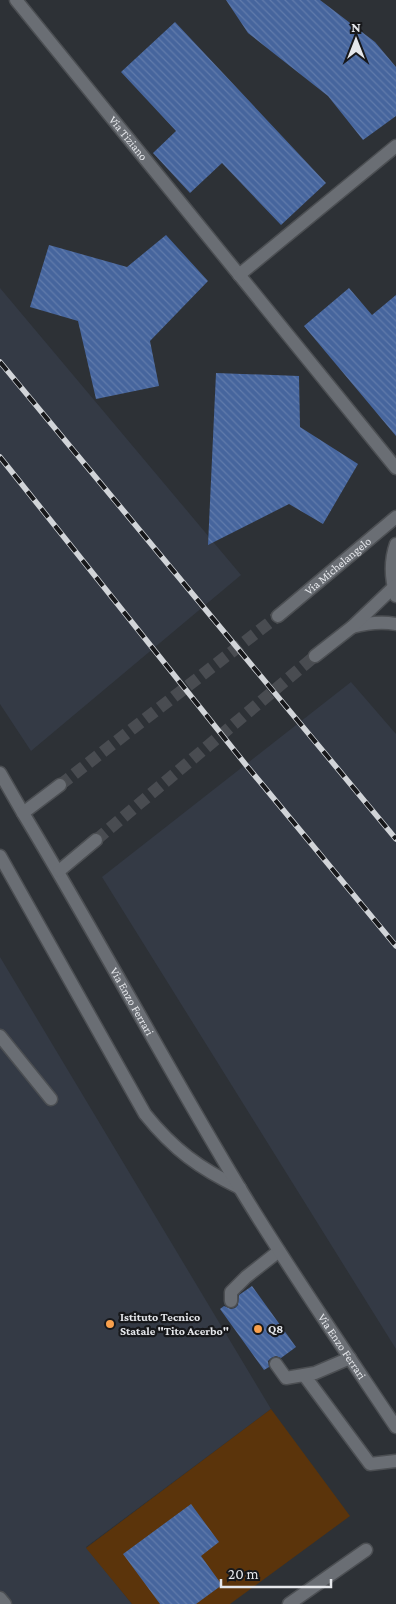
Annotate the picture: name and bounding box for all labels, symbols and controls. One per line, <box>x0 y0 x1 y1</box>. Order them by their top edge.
north arrow <box>331 15 381 65</box>
text: N <box>351 19 361 35</box>
street label: Via Tiziano <box>106 113 151 163</box>
street label: Via Michelangelo <box>302 534 374 598</box>
street label: Via Enzo Ferrari <box>107 965 157 1038</box>
place label: Istituto Tecnico Statale "Tito Acerbo" <box>120 1310 229 1338</box>
street label: Via Enzo Ferrari <box>315 1311 369 1382</box>
marker: Istituto Tecnico Statale "Tito Acerbo" <box>104 1318 116 1330</box>
place label: Q8 <box>268 1322 283 1336</box>
marker: Q8 <box>252 1323 264 1335</box>
scale bar <box>221 1556 331 1588</box>
text: 20 m <box>228 1566 259 1582</box>

